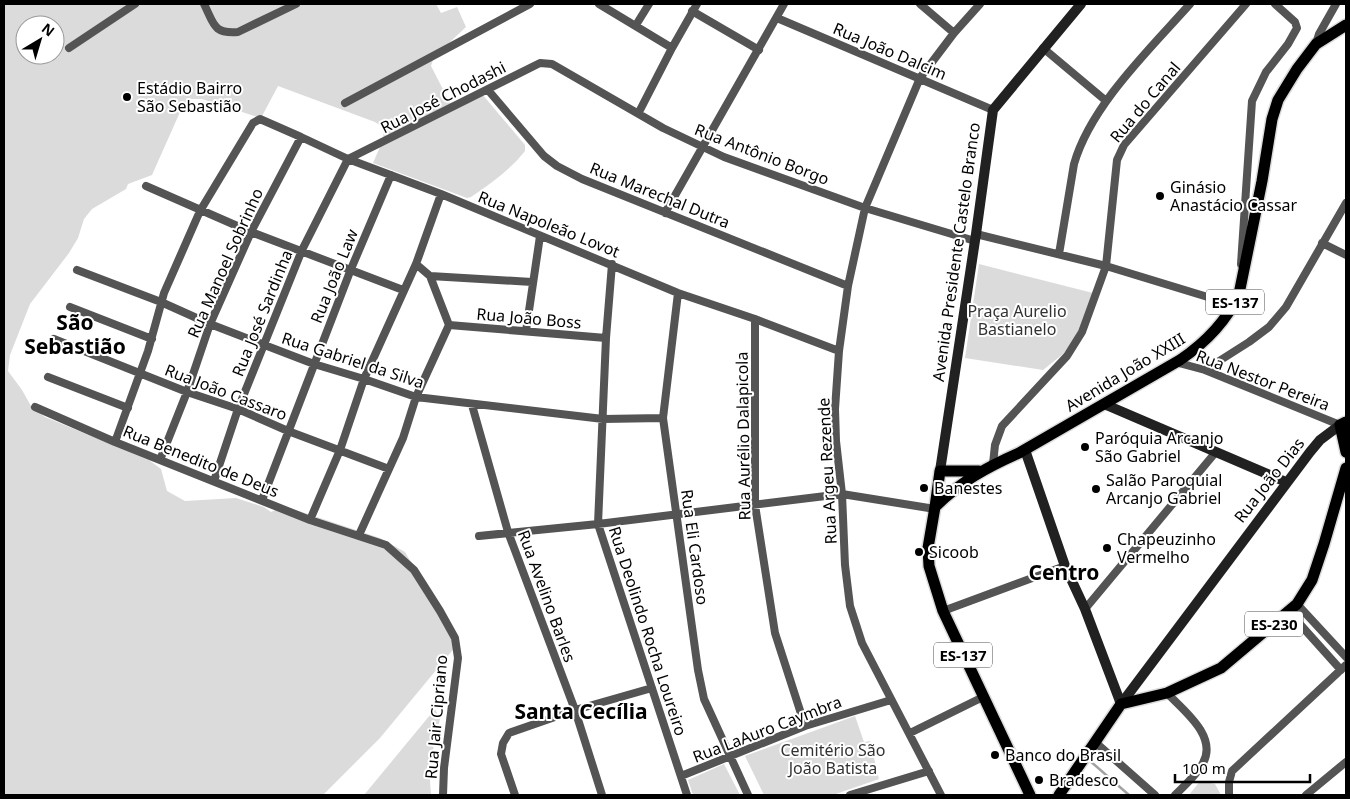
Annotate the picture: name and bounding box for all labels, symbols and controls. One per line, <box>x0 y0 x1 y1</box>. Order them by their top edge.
north arrow <box>15 15 65 65</box>
street label: Rua João Dalcim <box>830 17 950 85</box>
text: N <box>38 18 59 40</box>
street label: Rua José Chodashi <box>376 56 510 138</box>
street label: Rua do Canal <box>1105 57 1185 147</box>
place label: Estádio Bairro São Sebastião <box>137 77 242 117</box>
marker: Estádio Bairro São Sebastião <box>121 91 133 103</box>
street label: Rua Antônio Borgo <box>692 118 832 190</box>
street label: Avenida Presidente Castelo Branco <box>927 121 985 383</box>
street label: Rua Marechal Dutra <box>587 157 733 233</box>
place label: Ginásio Anastácio Cassar <box>1170 176 1298 216</box>
street label: Rua Manoel Sobrinho <box>182 185 268 341</box>
street label: Rua Napoleão Lovot <box>475 186 623 263</box>
marker: Ginásio Anastácio Cassar <box>1154 190 1166 202</box>
street label: Rua João Law <box>305 225 363 326</box>
street label: Rua José Sardinha <box>227 246 297 380</box>
road number: ES-137 <box>1206 290 1264 314</box>
park label: Praça Aurelio Bastianelo <box>967 300 1067 340</box>
street label: Rua João Boss <box>476 302 582 334</box>
district label: São Sebastião <box>24 308 126 360</box>
street label: Rua Gabriel da Silva <box>279 327 427 393</box>
street label: Avenida João XXIII <box>1061 327 1189 417</box>
street label: Rua Nestor Pereira <box>1193 344 1333 416</box>
street label: Rua Aurélio Dalapicola <box>731 351 755 521</box>
street label: Rua João Cassaro <box>162 359 290 425</box>
street label: Rua Argeu Rezende <box>812 397 842 545</box>
street label: Rua Benedito de Deus <box>120 420 282 502</box>
place label: Paróquia Arcanjo São Gabriel <box>1095 427 1223 467</box>
street label: Rua João Dias <box>1229 433 1309 527</box>
marker: Paróquia Arcanjo São Gabriel <box>1079 441 1091 453</box>
place label: Salão Paroquial Arcanjo Gabriel <box>1106 469 1222 509</box>
place label: Banestes <box>934 477 1002 499</box>
marker: Banestes <box>918 482 930 494</box>
marker: Salão Paroquial Arcanjo Gabriel <box>1090 483 1102 495</box>
street label: Rua Eli Cardoso <box>676 488 714 606</box>
street label: Rua Deolindo Rocha Loureiro <box>604 524 692 738</box>
street label: Rua Avelino Barles <box>513 527 581 665</box>
place label: Chapeuzinho Vermelho <box>1117 528 1216 568</box>
place label: Sicoob <box>929 541 979 563</box>
marker: Chapeuzinho Vermelho <box>1101 542 1113 554</box>
marker: Sicoob <box>913 546 925 558</box>
district label: Centro <box>1029 558 1099 586</box>
road number: ES-230 <box>1245 612 1303 636</box>
road number: ES-137 <box>934 642 992 668</box>
street label: Rua Jair Cipriano <box>420 654 452 780</box>
street label: Rua LaAuro Caymbra <box>689 690 845 768</box>
district label: Santa Cecília <box>514 697 648 725</box>
park label: Cemitério São João Batista <box>780 739 886 779</box>
place label: Banco do Brasil <box>1005 744 1121 766</box>
marker: Banco do Brasil <box>989 749 1001 761</box>
scale bar <box>1175 752 1310 784</box>
text: 100 m <box>1182 758 1226 778</box>
place label: Bradesco <box>1049 769 1119 791</box>
marker: Bradesco <box>1033 774 1045 786</box>

